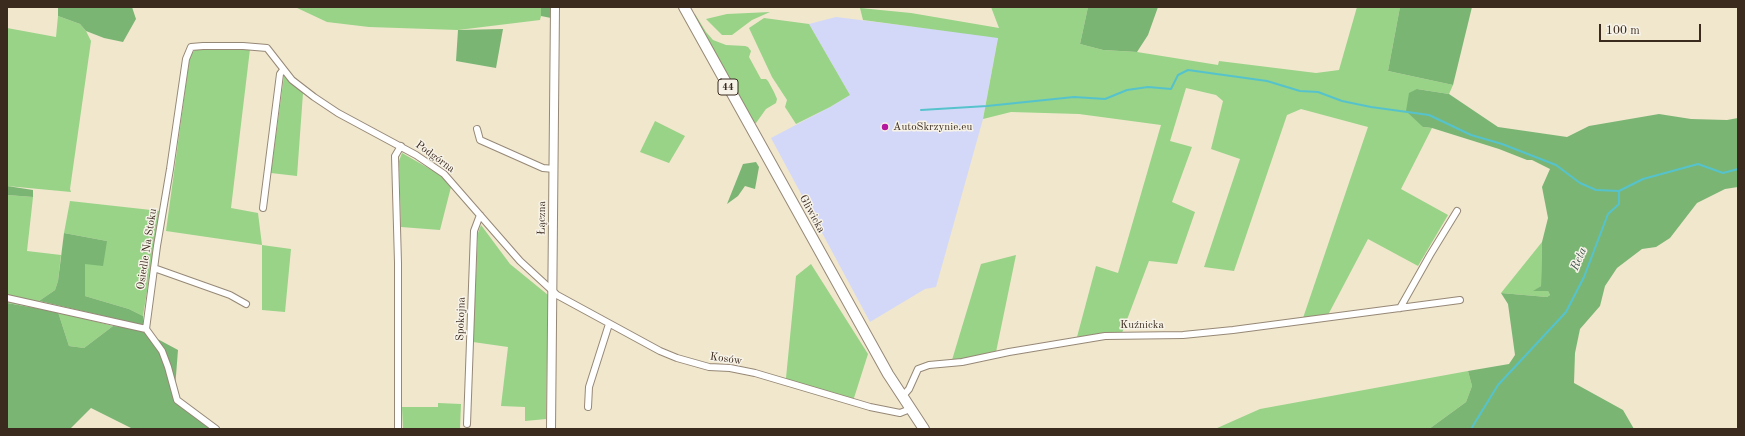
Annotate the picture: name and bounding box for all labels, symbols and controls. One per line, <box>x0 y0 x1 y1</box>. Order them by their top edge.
scale bar <box>1601 16 1703 42</box>
text: 100 m <box>1606 25 1640 37</box>
road number: 44 <box>718 79 738 95</box>
place label: AutoSkrzynie.eu <box>893 120 972 134</box>
marker: AutoSkrzynie.eu <box>880 122 890 132</box>
street label: Podgórna <box>413 138 457 176</box>
street label: Gliwicka <box>796 193 828 235</box>
street label: Łączna <box>535 201 549 235</box>
street label: Osiedle Na Stoku <box>134 207 160 291</box>
water label: Reta <box>1568 245 1590 273</box>
street label: Spokojna <box>454 297 468 341</box>
street label: Kuźnicka <box>1120 318 1164 332</box>
street label: Kosów <box>709 350 743 368</box>

